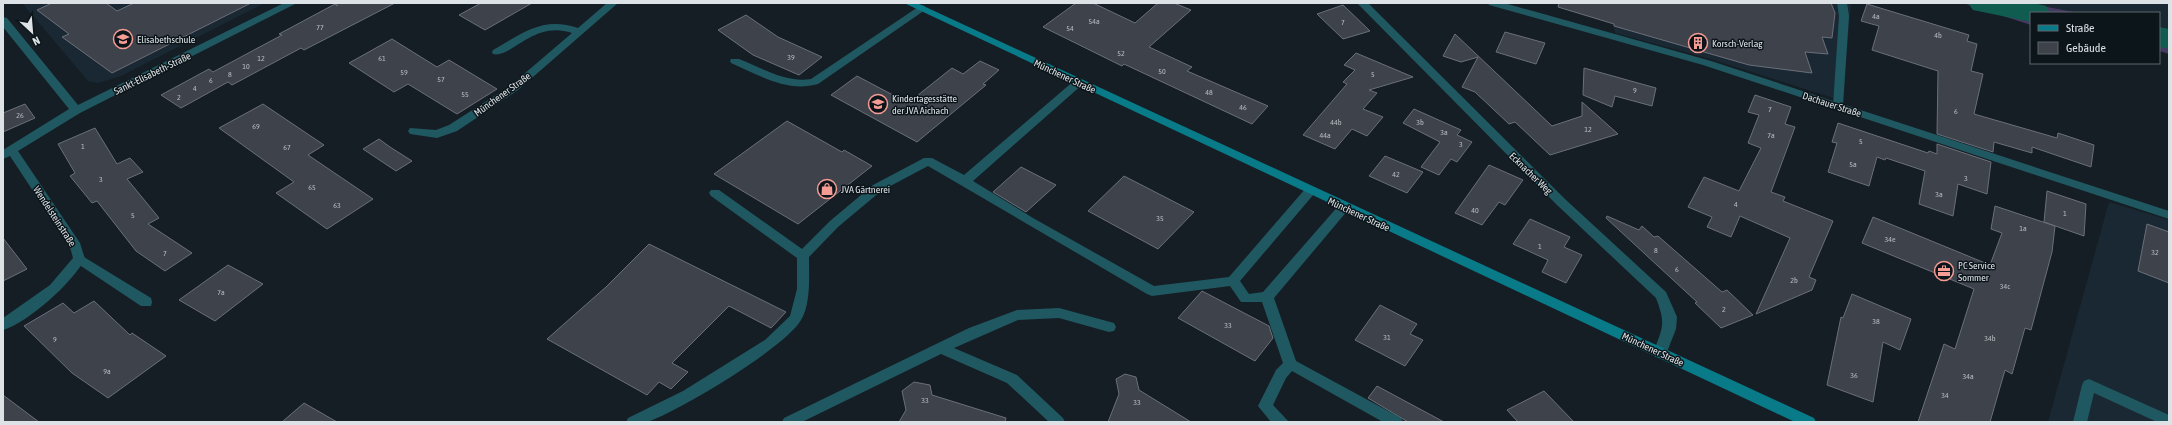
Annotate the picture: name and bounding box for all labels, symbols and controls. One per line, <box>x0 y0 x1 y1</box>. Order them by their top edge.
north arrow <box>12 12 52 52</box>
house number: 4a <box>1872 12 1880 21</box>
legend <box>2030 12 2160 64</box>
house number: 54a <box>1088 17 1100 26</box>
house number: 7 <box>1341 18 1345 27</box>
text: Straße <box>2066 21 2094 35</box>
house number: 77 <box>316 23 324 32</box>
house number: 54 <box>1066 24 1074 33</box>
school or university icon: Elisabethschule <box>112 28 134 50</box>
house number: 4b <box>1934 31 1942 40</box>
building icon: Korsch-Verlag <box>1687 32 1709 54</box>
text: N <box>31 34 42 48</box>
place label: Elisabethschule <box>137 34 196 45</box>
place label: Korsch-Verlag <box>1712 38 1763 49</box>
text: Gebäude <box>2066 41 2106 55</box>
house number: 52 <box>1117 49 1125 58</box>
street label: Sankt-Elisabeth-Straße <box>112 50 193 97</box>
house number: 39 <box>787 53 795 62</box>
house number: 12 <box>257 54 265 63</box>
house number: 61 <box>378 54 386 63</box>
street label: Münchener Straße <box>1032 57 1098 96</box>
house number: 10 <box>242 62 250 71</box>
house number: 50 <box>1158 67 1166 76</box>
house number: 59 <box>400 68 408 77</box>
house number: 8 <box>228 70 232 79</box>
street label: Münchener Straße <box>472 70 533 119</box>
house number: 5 <box>1371 70 1375 79</box>
house number: 57 <box>437 75 445 84</box>
house number: 6 <box>209 76 213 85</box>
house number: 4 <box>193 84 197 93</box>
house number: 9 <box>1633 86 1637 95</box>
house number: 48 <box>1205 88 1213 97</box>
house number: 55 <box>461 90 469 99</box>
street label: Dachauer Straße <box>1801 90 1863 119</box>
house number: 2 <box>177 93 181 102</box>
school or university icon: Kindertagesstätte der JVA Aichach <box>867 93 889 115</box>
place label: Kindertagesstätte der JVA Aichach <box>892 93 958 116</box>
house number: 46 <box>1239 103 1247 112</box>
house number: 7 <box>1768 105 1772 114</box>
house number: 6 <box>1954 107 1958 116</box>
house number: 26 <box>16 111 24 120</box>
house number: 44b <box>1330 118 1342 127</box>
house number: 3b <box>1416 118 1424 127</box>
house number: 69 <box>252 122 260 131</box>
house number: 12 <box>1584 125 1592 134</box>
house number: 3a <box>1440 128 1448 137</box>
house number: 44a <box>1319 131 1331 140</box>
house number: 7a <box>1767 131 1775 140</box>
house number: 5 <box>1859 137 1863 146</box>
house number: 3 <box>1459 140 1463 149</box>
house number: 1 <box>81 142 85 151</box>
house number: 67 <box>283 143 291 152</box>
street label: Ecknacher Weg <box>1507 150 1555 197</box>
house number: 5a <box>1849 160 1857 169</box>
house number: 42 <box>1392 170 1400 179</box>
house number: 3 <box>1964 174 1968 183</box>
house number: 3 <box>99 175 103 184</box>
shop icon: JVA Gärtnerei <box>816 178 838 200</box>
house number: 65 <box>308 183 316 192</box>
street label: Wendelsteinstraße <box>31 184 78 249</box>
place label: JVA Gärtnerei <box>841 184 890 195</box>
house number: 3a <box>1935 190 1943 199</box>
street label: Münchener Straße <box>1326 195 1392 234</box>
house number: 4 <box>1734 200 1738 209</box>
house number: 63 <box>333 201 341 210</box>
house number: 40 <box>1471 206 1479 215</box>
house number: 1 <box>2063 209 2067 218</box>
house number: 5 <box>131 211 135 220</box>
house number: 35 <box>1156 214 1164 223</box>
house number: 1a <box>2019 224 2027 233</box>
house number: 34e <box>1884 235 1896 244</box>
house number: 1 <box>1538 242 1542 251</box>
house number: 8 <box>1654 246 1658 255</box>
house number: 32 <box>2151 248 2159 257</box>
house number: 7 <box>163 249 167 258</box>
office icon: PC Service Sommer <box>1933 260 1955 282</box>
place label: PC Service Sommer <box>1958 260 1996 283</box>
house number: 6 <box>1675 265 1679 274</box>
house number: 2b <box>1790 276 1798 285</box>
house number: 34c <box>2000 282 2010 291</box>
house number: 7a <box>217 288 225 297</box>
house number: 2 <box>1722 305 1726 314</box>
house number: 38 <box>1872 317 1880 326</box>
house number: 33 <box>1224 321 1232 330</box>
street label: Münchener Straße <box>1620 330 1686 369</box>
house number: 31 <box>1383 333 1391 342</box>
house number: 34b <box>1984 334 1996 343</box>
house number: 9 <box>53 335 57 344</box>
house number: 9a <box>103 367 111 376</box>
house number: 36 <box>1850 371 1858 380</box>
house number: 34a <box>1962 372 1974 381</box>
house number: 34 <box>1941 391 1949 400</box>
house number: 33 <box>921 396 929 405</box>
house number: 33 <box>1133 398 1141 407</box>

